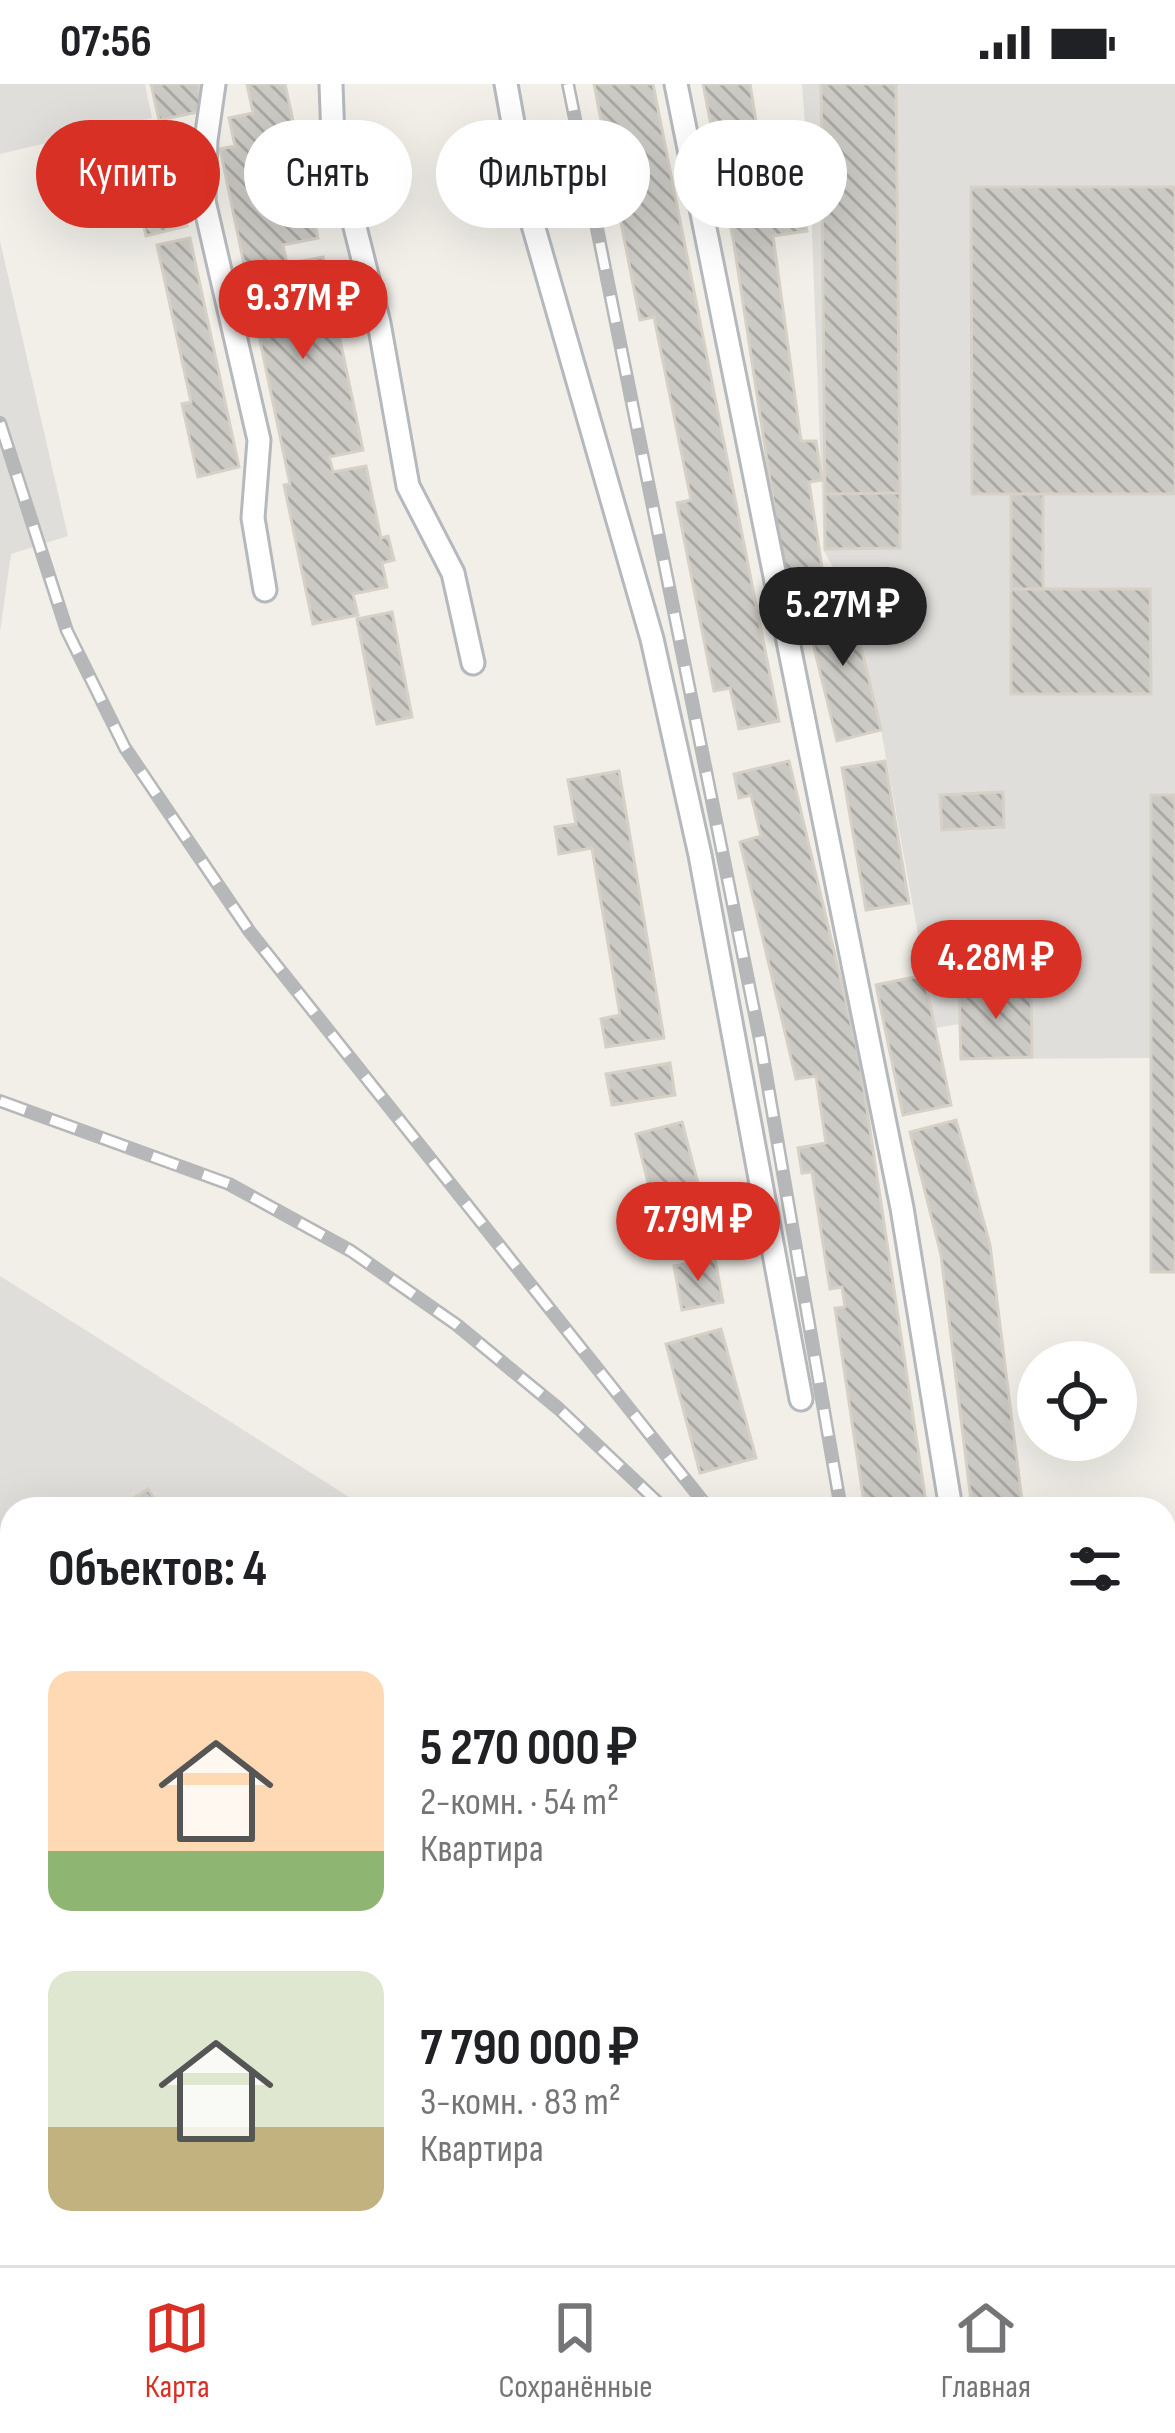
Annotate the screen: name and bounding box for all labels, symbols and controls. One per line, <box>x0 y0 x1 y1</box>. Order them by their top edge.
text: 07:56 <box>60 15 152 70</box>
chip: Купить <box>36 120 220 228</box>
chip: Снять <box>244 120 412 228</box>
chip: Фильтры <box>436 120 650 228</box>
chip: Новое <box>674 120 847 228</box>
pin: 9.37M ₽ <box>192 260 414 362</box>
text: 9.37M ₽ <box>246 275 360 322</box>
pin: 5.27M ₽ <box>732 567 954 669</box>
text: 5.27M ₽ <box>786 582 900 629</box>
pin: 4.28M ₽ <box>885 920 1107 1022</box>
text: 4.28M ₽ <box>938 935 1054 982</box>
pin: 7.79M ₽ <box>587 1182 809 1284</box>
text: 7.79M ₽ <box>643 1197 753 1244</box>
map controls <box>1017 1341 1137 1461</box>
button: locate <box>1017 1341 1137 1461</box>
icon: filters <box>1062 1536 1128 1602</box>
text: Объектов: 4 <box>48 1539 267 1600</box>
text: 5 270 000 ₽ <box>420 1718 637 1779</box>
icon: home <box>144 1719 288 1863</box>
text: 2-комн. · 54 m² <box>420 1779 619 1826</box>
text: Квартира <box>420 1826 544 1873</box>
text: 7 790 000 ₽ <box>420 2018 639 2079</box>
icon: home <box>144 2019 288 2163</box>
text: 3-комн. · 83 m² <box>420 2079 621 2126</box>
text: Квартира <box>420 2126 544 2173</box>
tab: Карта <box>144 2295 210 2407</box>
tab: Сохранённые <box>498 2295 652 2407</box>
tab: Главная <box>941 2295 1031 2407</box>

